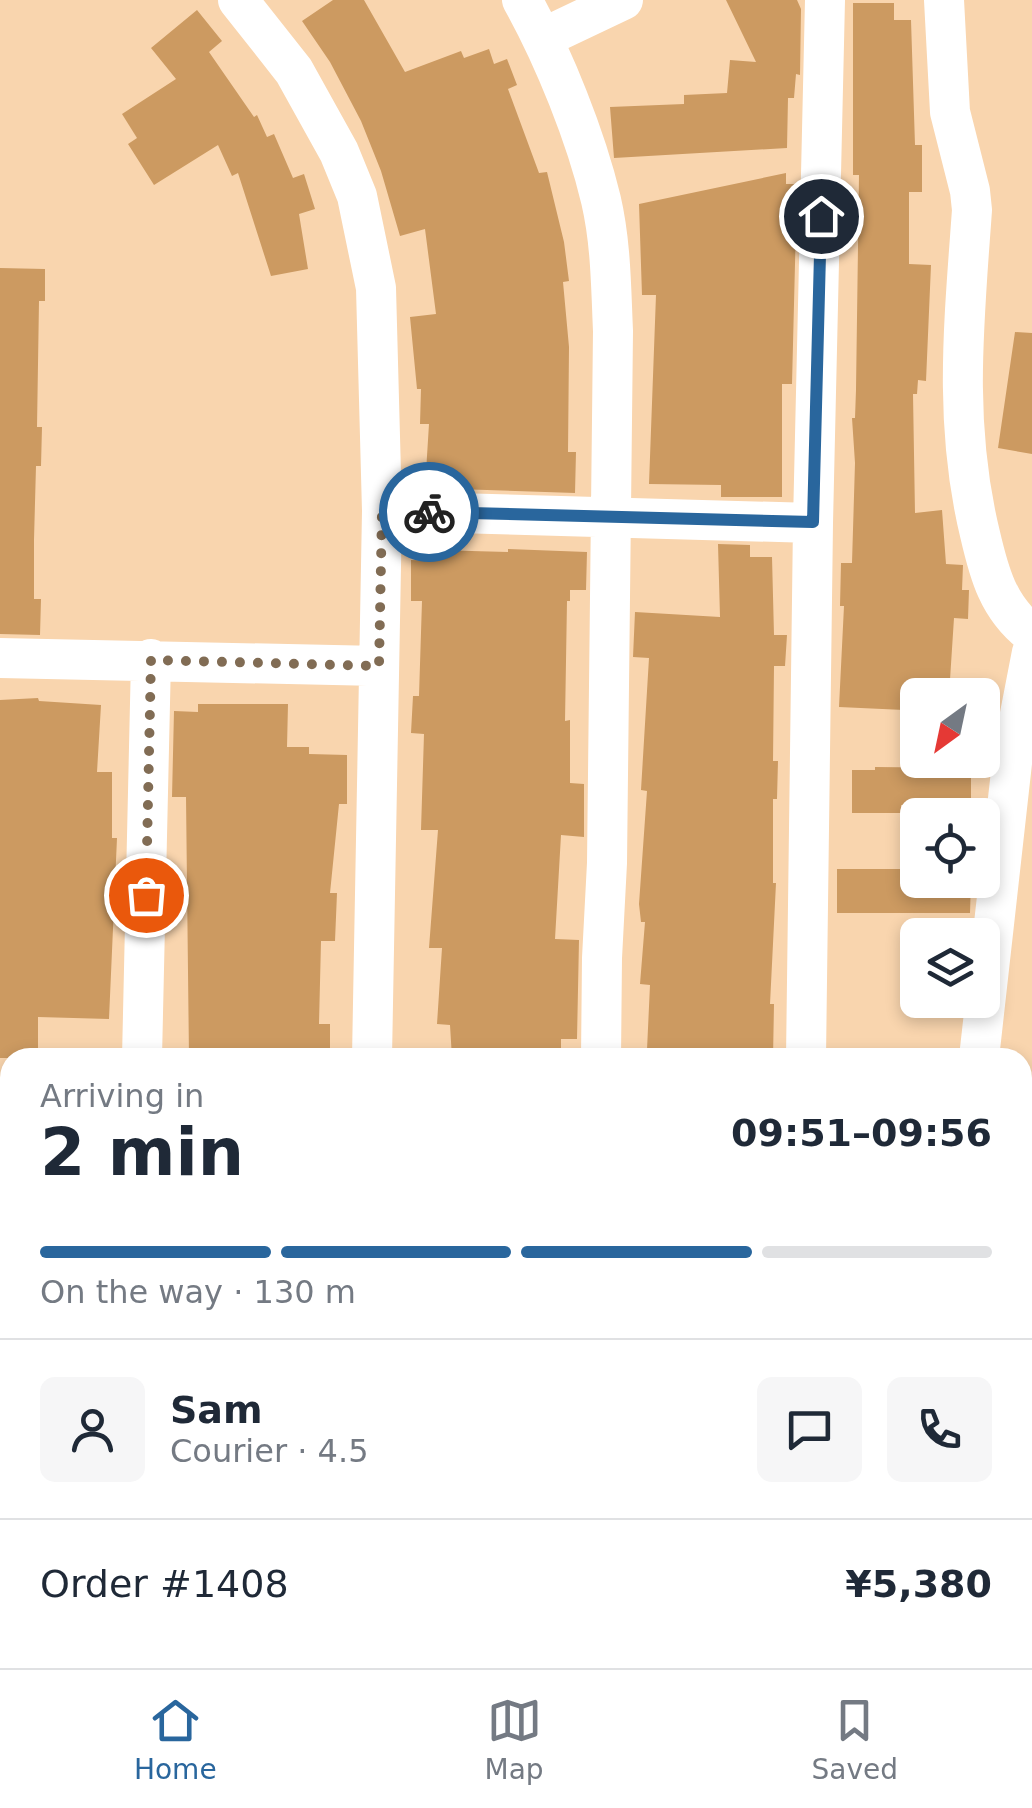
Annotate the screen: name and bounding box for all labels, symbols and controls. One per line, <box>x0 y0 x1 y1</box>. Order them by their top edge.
pin <box>779 174 864 259</box>
icon: home <box>794 189 849 244</box>
courier <box>379 462 479 562</box>
icon: bike <box>402 485 457 540</box>
north arrow <box>900 678 1000 778</box>
map controls <box>900 678 1000 1018</box>
button: locate <box>900 798 1000 898</box>
pin <box>104 853 189 938</box>
icon: bag <box>119 868 174 923</box>
button: layers <box>900 918 1000 1018</box>
text: Arriving in <box>40 1077 204 1115</box>
text: 09:51–09:56 <box>731 1111 992 1155</box>
text: 2 min <box>40 1115 244 1190</box>
text: On the way · 130 m <box>40 1273 356 1311</box>
button: person <box>40 1377 145 1482</box>
button: chat <box>757 1377 862 1482</box>
button: phone <box>887 1377 992 1482</box>
text: Sam <box>170 1388 263 1432</box>
text: Courier · 4.5 <box>170 1432 369 1470</box>
text: Order #1408 <box>40 1562 289 1606</box>
text: ¥5,380 <box>845 1562 992 1606</box>
tab: Home <box>134 1693 217 1786</box>
tab: Map <box>485 1693 544 1786</box>
tab: Saved <box>812 1693 898 1786</box>

